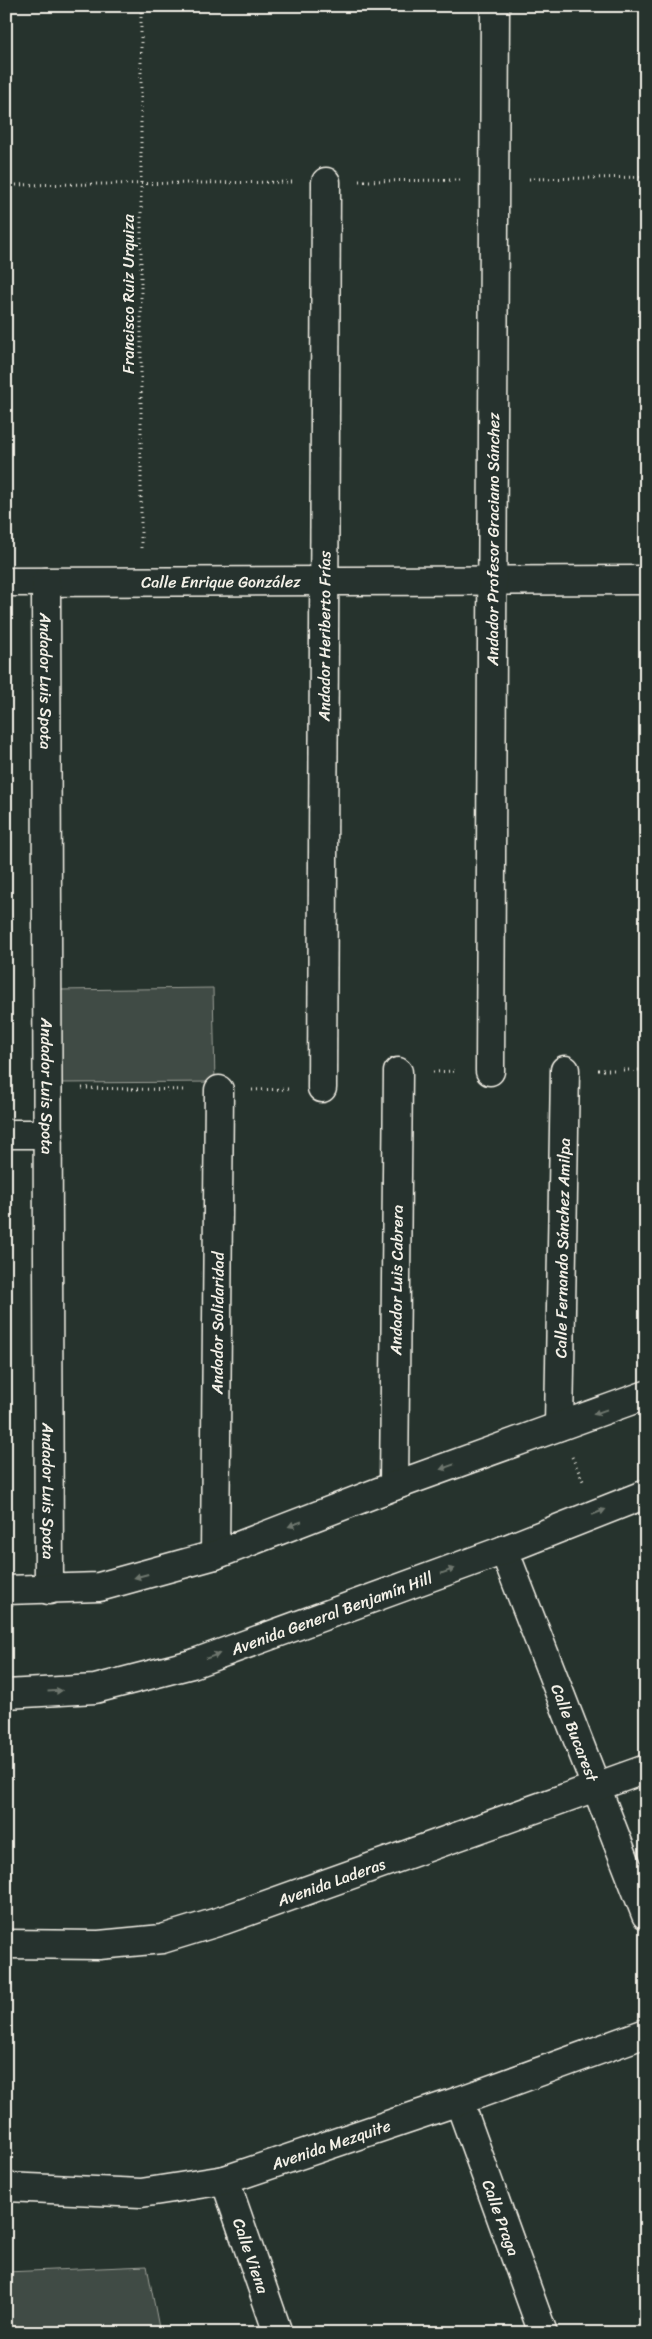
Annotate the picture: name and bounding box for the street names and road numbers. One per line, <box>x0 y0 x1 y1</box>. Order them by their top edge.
street label: Francisco Ruiz Urquiza <box>114 213 143 374</box>
street label: Andador Profesor Graciano Sánchez <box>477 412 508 667</box>
street label: Andador Heriberto Frías <box>309 550 339 722</box>
street label: Calle Enrique González <box>141 567 301 596</box>
street label: Andador Luis Spota <box>32 612 61 749</box>
street label: Andador Luis Spota <box>33 1017 62 1154</box>
street label: Calle Fernando Sánchez Amilpa <box>546 1138 578 1358</box>
street label: Andador Luis Cabrera <box>381 1205 411 1356</box>
street label: Andador Solidaridad <box>202 1250 232 1395</box>
street label: Andador Luis Spota <box>34 1422 63 1559</box>
street label: Avenida General Benjamín Hill <box>226 1563 437 1663</box>
street label: Calle Bucarest <box>543 1679 607 1786</box>
street label: Avenida Laderas <box>272 1849 390 1915</box>
street label: Avenida Mezquite <box>267 2111 395 2178</box>
street label: Calle Praga <box>474 2175 528 2260</box>
street label: Calle Viena <box>225 2214 278 2298</box>

